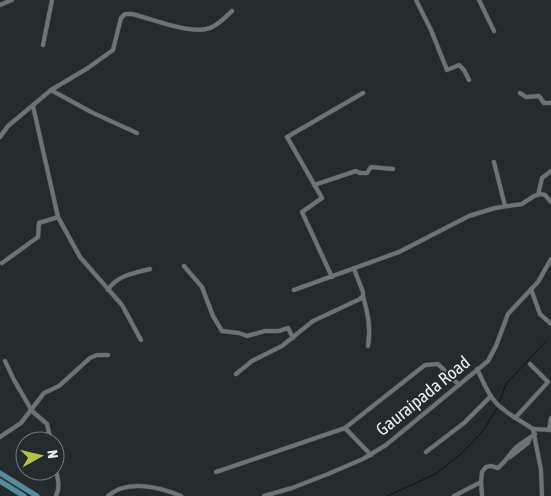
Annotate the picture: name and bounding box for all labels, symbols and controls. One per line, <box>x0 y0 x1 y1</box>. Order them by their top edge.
street label: Gauraipada Road <box>372 351 474 440</box>
north arrow <box>15 431 65 481</box>
text: N <box>44 449 61 459</box>

